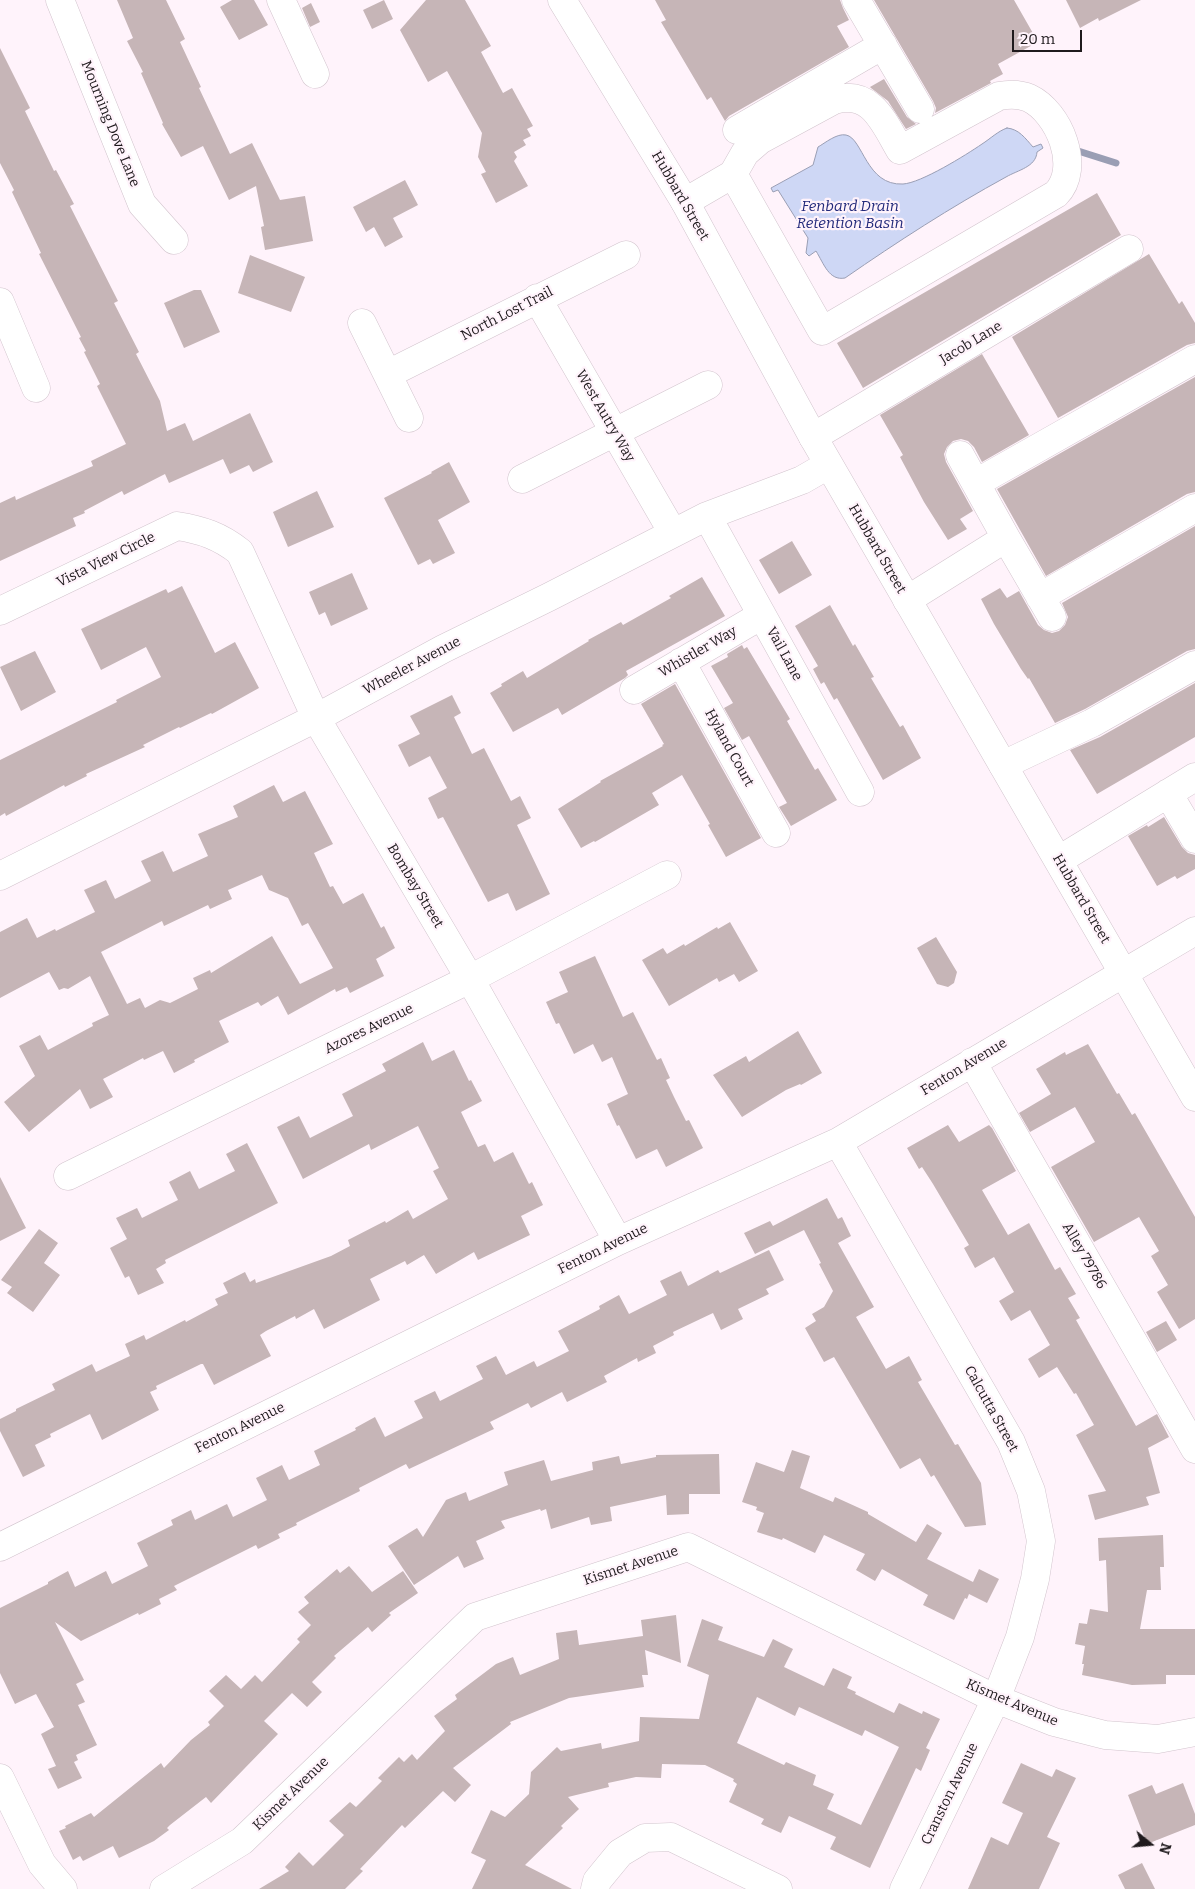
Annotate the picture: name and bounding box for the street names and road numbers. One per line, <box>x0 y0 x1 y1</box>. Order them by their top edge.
street label: Mourning Dove Lane <box>77 58 143 190</box>
street label: Hubbard Street <box>648 148 712 244</box>
street label: North Lost Trail <box>458 284 556 344</box>
street label: Jacob Lane <box>937 318 1005 368</box>
street label: West Autry Way <box>572 367 638 465</box>
street label: Hubbard Street <box>845 501 909 597</box>
street label: Vista View Circle <box>54 529 158 591</box>
street label: Whistler Way <box>656 623 740 681</box>
street label: Vail Lane <box>762 624 806 684</box>
street label: Wheeler Avenue <box>360 633 464 699</box>
street label: Hyland Court <box>701 706 757 790</box>
street label: Bombay Street <box>383 841 447 931</box>
street label: Hubbard Street <box>1049 851 1113 947</box>
street label: Azores Avenue <box>322 1000 416 1058</box>
street label: Fenton Avenue <box>918 1035 1010 1099</box>
street label: Fenton Avenue <box>555 1220 651 1278</box>
street label: Alley 79786 <box>1058 1220 1110 1292</box>
street label: Calcutta Street <box>960 1363 1022 1455</box>
street label: Fenton Avenue <box>192 1399 288 1457</box>
street label: Kismet Avenue <box>581 1543 681 1589</box>
street label: Kismet Avenue <box>963 1676 1061 1730</box>
street label: Cranston Avenue <box>918 1740 982 1848</box>
street label: Kismet Avenue <box>250 1754 332 1834</box>

